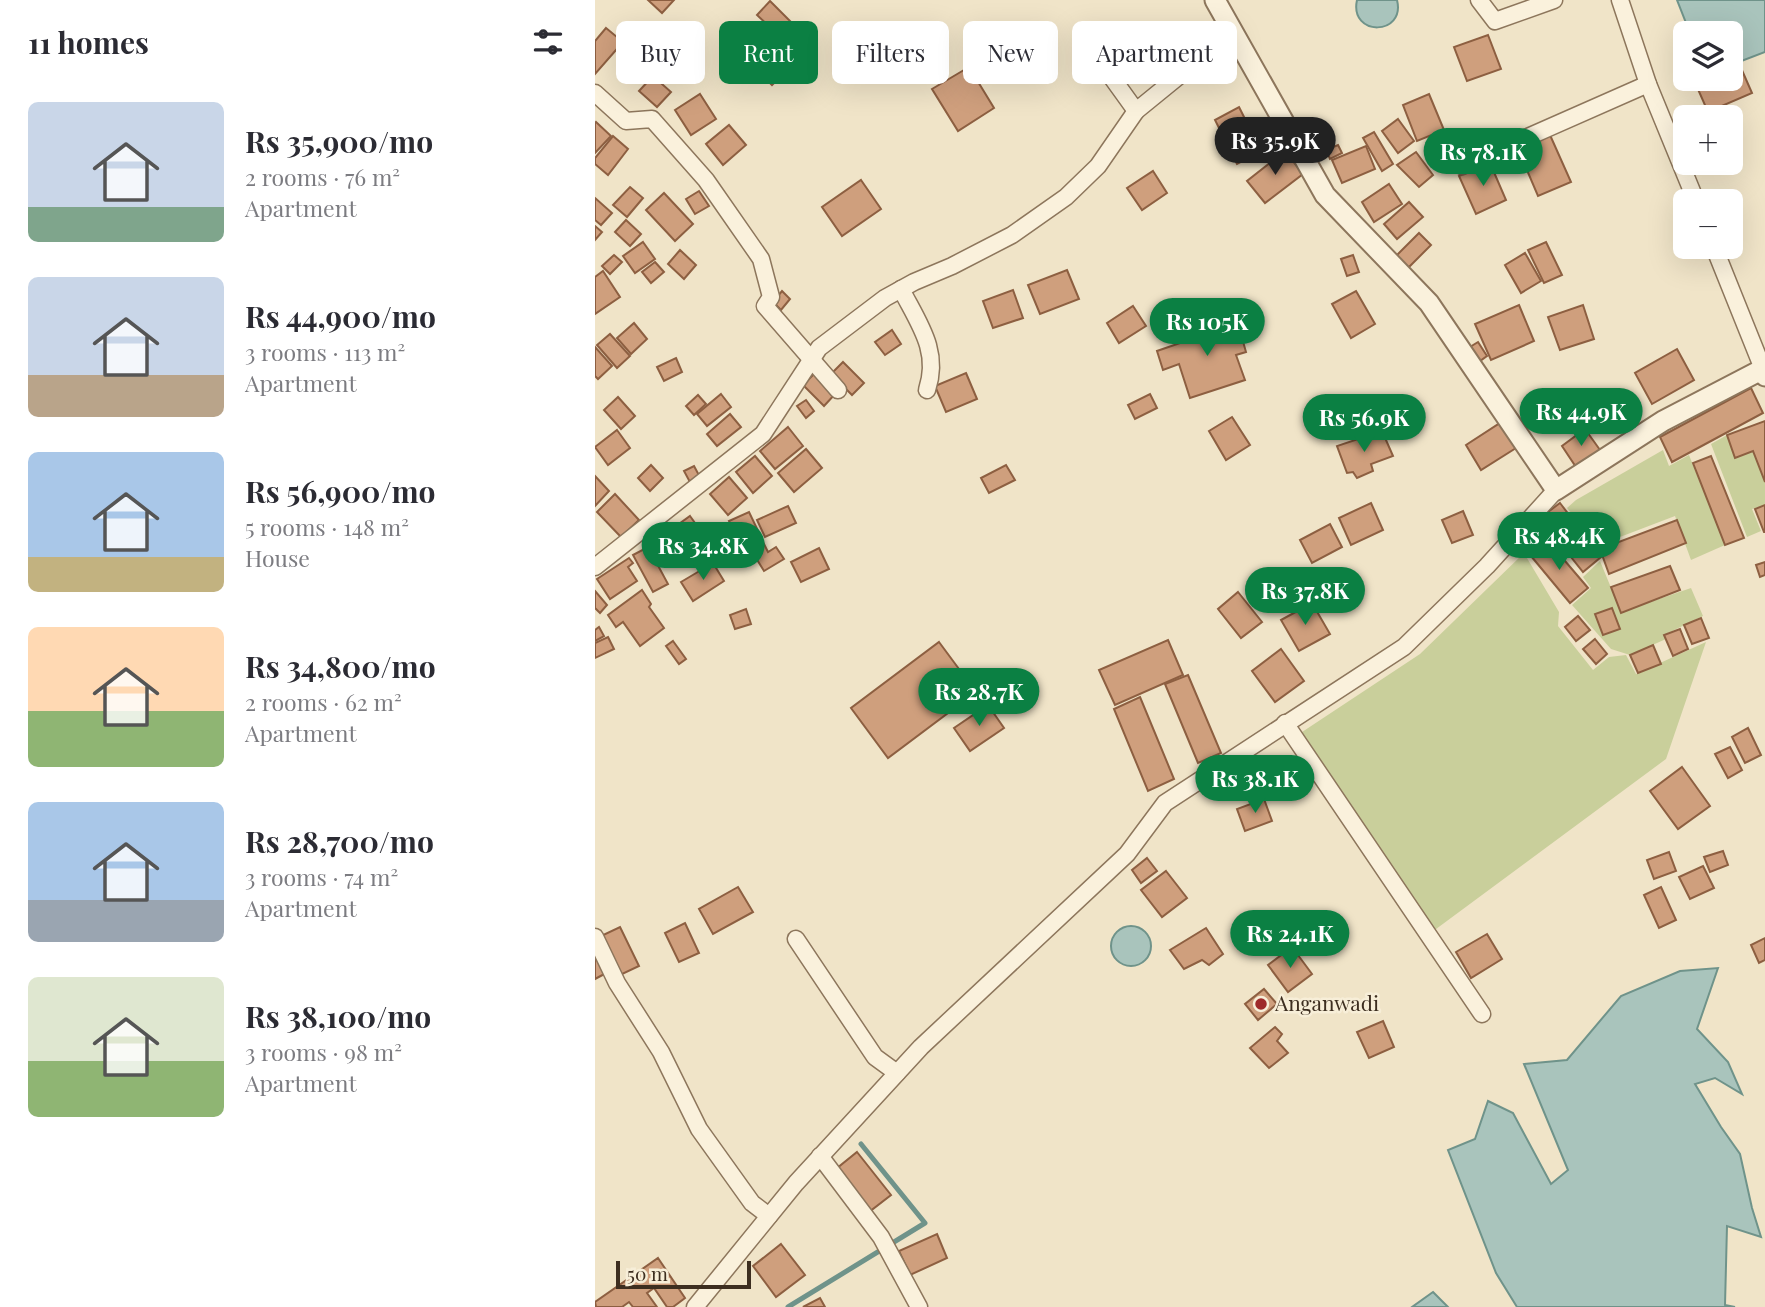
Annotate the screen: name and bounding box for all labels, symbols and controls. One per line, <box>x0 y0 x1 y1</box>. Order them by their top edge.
chip: Buy <box>616 21 705 84</box>
chip: Rent <box>719 21 818 84</box>
chip: Filters <box>832 21 949 84</box>
chip: New <box>963 21 1058 84</box>
chip: Apartment <box>1072 21 1237 84</box>
map controls <box>1673 21 1743 259</box>
button: layers <box>1673 21 1743 91</box>
text: 11 homes <box>28 22 149 62</box>
icon: filters <box>529 23 567 61</box>
button: + <box>1673 105 1743 175</box>
pin: Rs 35.9K <box>1203 118 1347 177</box>
text: Rs 35,900/mo <box>245 121 433 161</box>
text: Rs 35.9K <box>1231 124 1319 155</box>
pin: Rs 78.1K <box>1411 128 1555 188</box>
icon: home <box>84 130 168 214</box>
text: Rs 78.1K <box>1440 135 1526 166</box>
text: 2 rooms · 76 m² <box>245 161 400 192</box>
button: − <box>1673 189 1743 259</box>
text: Apartment <box>245 192 357 223</box>
text: Rs 44,900/mo <box>245 296 436 336</box>
pin: Rs 105K <box>1142 298 1272 358</box>
icon: home <box>84 305 168 389</box>
text: Rs 105K <box>1166 305 1248 336</box>
text: 3 rooms · 113 m² <box>245 336 405 367</box>
text: Apartment <box>245 367 357 398</box>
pin: Rs 44.9K <box>1509 388 1653 448</box>
pin: Rs 56.9K <box>1292 394 1436 454</box>
text: Rs 44.9K <box>1536 395 1626 426</box>
text: Rs 56.9K <box>1319 401 1409 432</box>
text: Rs 56,900/mo <box>245 471 436 511</box>
icon: home <box>84 480 168 564</box>
text: 5 rooms · 148 m² <box>245 511 409 542</box>
pin: Rs 48.4K <box>1487 512 1631 572</box>
text: Rs 48.4K <box>1513 519 1605 550</box>
pin: Rs 34.8K <box>631 522 775 582</box>
text: Rs 34.8K <box>658 529 748 560</box>
text: House <box>245 542 310 573</box>
pin: Rs 37.8K <box>1233 568 1377 627</box>
text: Rs 37.8K <box>1261 574 1349 605</box>
text: Rs 34,800/mo <box>245 646 436 686</box>
icon: home <box>84 655 168 739</box>
pin: Rs 28.7K <box>907 668 1051 728</box>
text: Rs 28.7K <box>934 675 1024 706</box>
text: 2 rooms · 62 m² <box>245 686 402 717</box>
text: Apartment <box>245 717 357 748</box>
pin: Rs 38.1K <box>1183 756 1327 815</box>
text: Rs 38.1K <box>1211 762 1299 793</box>
text: Rs 28,700/mo <box>245 821 434 861</box>
icon: home <box>84 830 168 914</box>
text: 3 rooms · 74 m² <box>245 861 398 892</box>
text: Apartment <box>245 892 357 923</box>
pin: Rs 24.1K <box>1218 911 1362 970</box>
text: Rs 24.1K <box>1246 917 1334 948</box>
place label: Anganwadi <box>1274 988 1379 1016</box>
text: Rs 38,100/mo <box>245 996 431 1036</box>
marker: Anganwadi <box>1253 996 1269 1012</box>
icon: home <box>84 1005 168 1089</box>
text: 3 rooms · 98 m² <box>245 1036 402 1067</box>
text: Apartment <box>245 1067 357 1098</box>
scale bar <box>616 1258 751 1290</box>
text: 50 m <box>627 1260 668 1286</box>

